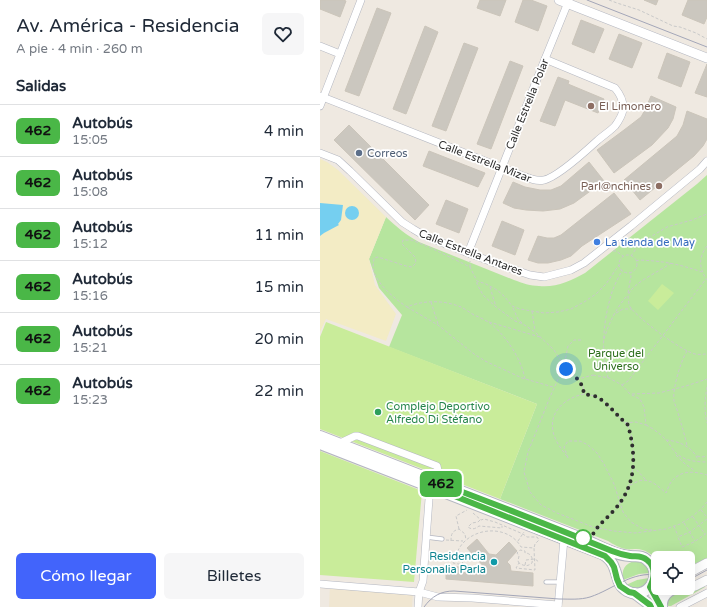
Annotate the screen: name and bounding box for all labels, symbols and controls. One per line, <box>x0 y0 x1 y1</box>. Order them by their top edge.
button: heart <box>262 13 304 55</box>
text: Av. América - Residencia <box>16 15 239 37</box>
text: A pie · 4 min · 260 m <box>16 41 143 57</box>
street label: Calle Estrella Polar <box>503 56 552 151</box>
text: Salidas <box>16 77 66 95</box>
place label: El Limonero <box>599 100 661 113</box>
marker: El Limonero <box>586 101 596 111</box>
text: Autobús <box>72 114 133 132</box>
text: 462 <box>25 122 51 139</box>
text: 4 min <box>264 122 304 140</box>
text: 15:05 <box>72 132 108 148</box>
street label: Calle Estrella Mizar <box>436 138 534 186</box>
place label: Correos <box>367 147 408 160</box>
marker: Correos <box>354 148 364 158</box>
text: Autobús <box>72 166 133 184</box>
text: 462 <box>25 174 51 191</box>
text: 7 min <box>264 174 304 192</box>
place label: Parl@nchines <box>581 180 651 193</box>
marker: Parl@nchines <box>654 181 664 191</box>
text: 15:08 <box>72 184 108 200</box>
text: Autobús <box>72 218 133 236</box>
text: 462 <box>25 226 51 243</box>
text: 11 min <box>255 226 304 244</box>
street label: Calle Estrella Antares <box>417 227 525 278</box>
text: 15:12 <box>72 236 108 252</box>
place label: La tienda de May <box>605 236 695 249</box>
marker: La tienda de May <box>592 237 602 247</box>
text: Autobús <box>72 270 133 288</box>
text: 462 <box>25 278 51 295</box>
text: 15 min <box>255 278 304 296</box>
text: 15:16 <box>72 288 108 304</box>
text: Autobús <box>72 322 133 340</box>
text: 462 <box>25 330 51 347</box>
text: 20 min <box>255 330 304 348</box>
text: 15:21 <box>72 340 108 356</box>
park label: Parque del Universo <box>588 347 644 373</box>
your location <box>556 359 576 379</box>
text: Autobús <box>72 374 133 392</box>
text: 462 <box>25 382 51 399</box>
text: 22 min <box>255 382 304 400</box>
text: 15:23 <box>72 392 108 408</box>
place label: Complejo Deportivo Alfredo Di Stéfano <box>386 400 490 426</box>
marker: Complejo Deportivo Alfredo Di Stéfano <box>373 407 383 417</box>
line badge: 462 <box>418 471 464 497</box>
text: 462 <box>428 475 454 492</box>
unlabelled marker <box>574 529 592 547</box>
place label: Residencia Personalia Parla <box>403 550 486 576</box>
map controls <box>651 551 695 595</box>
button: locate <box>651 551 695 595</box>
button: Cómo llegar <box>16 553 156 599</box>
button: Billetes <box>164 553 304 599</box>
marker: Residencia Personalia Parla <box>489 557 499 567</box>

